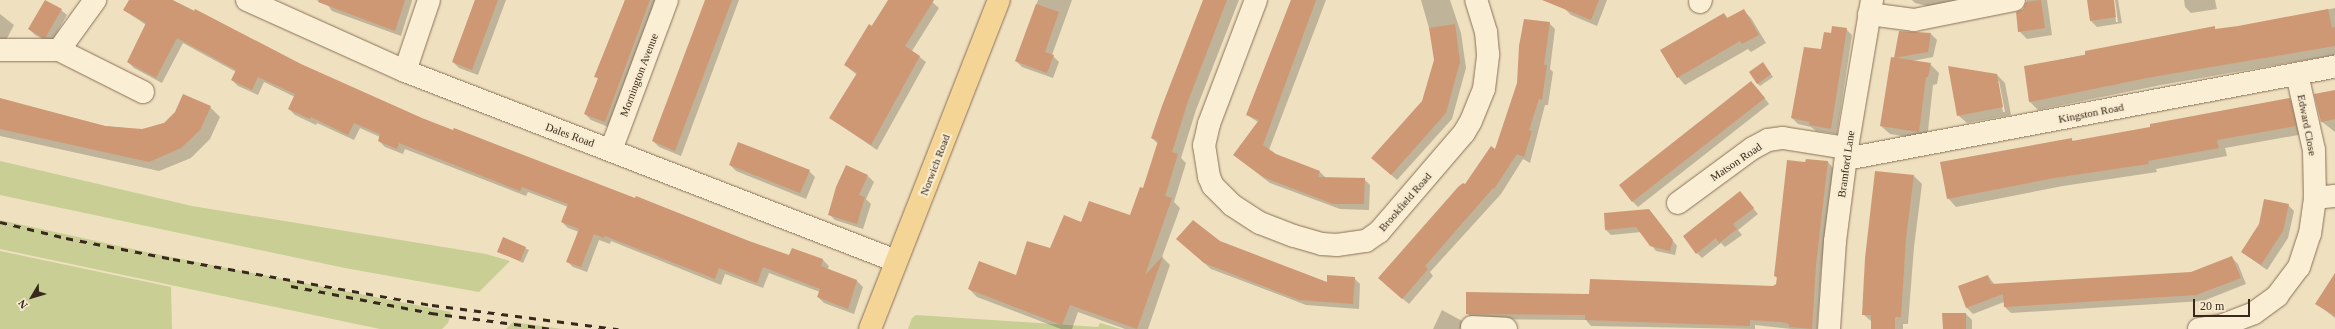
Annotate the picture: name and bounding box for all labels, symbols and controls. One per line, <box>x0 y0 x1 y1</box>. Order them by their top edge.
street label: Mornington Avenue <box>617 31 661 119</box>
street label: Edward Close <box>2295 93 2319 157</box>
street label: Kingston Road <box>2057 100 2125 126</box>
street label: Dales Road <box>544 120 596 150</box>
street label: Bramford Lane <box>1835 130 1857 198</box>
street label: Norwich Road <box>917 133 953 197</box>
street label: Matson Road <box>1708 140 1764 184</box>
street label: Brookfield Road <box>1376 170 1434 234</box>
north arrow <box>12 277 52 317</box>
scale bar <box>2195 291 2252 317</box>
text: N <box>15 298 30 311</box>
text: 20 m <box>2200 299 2224 313</box>

